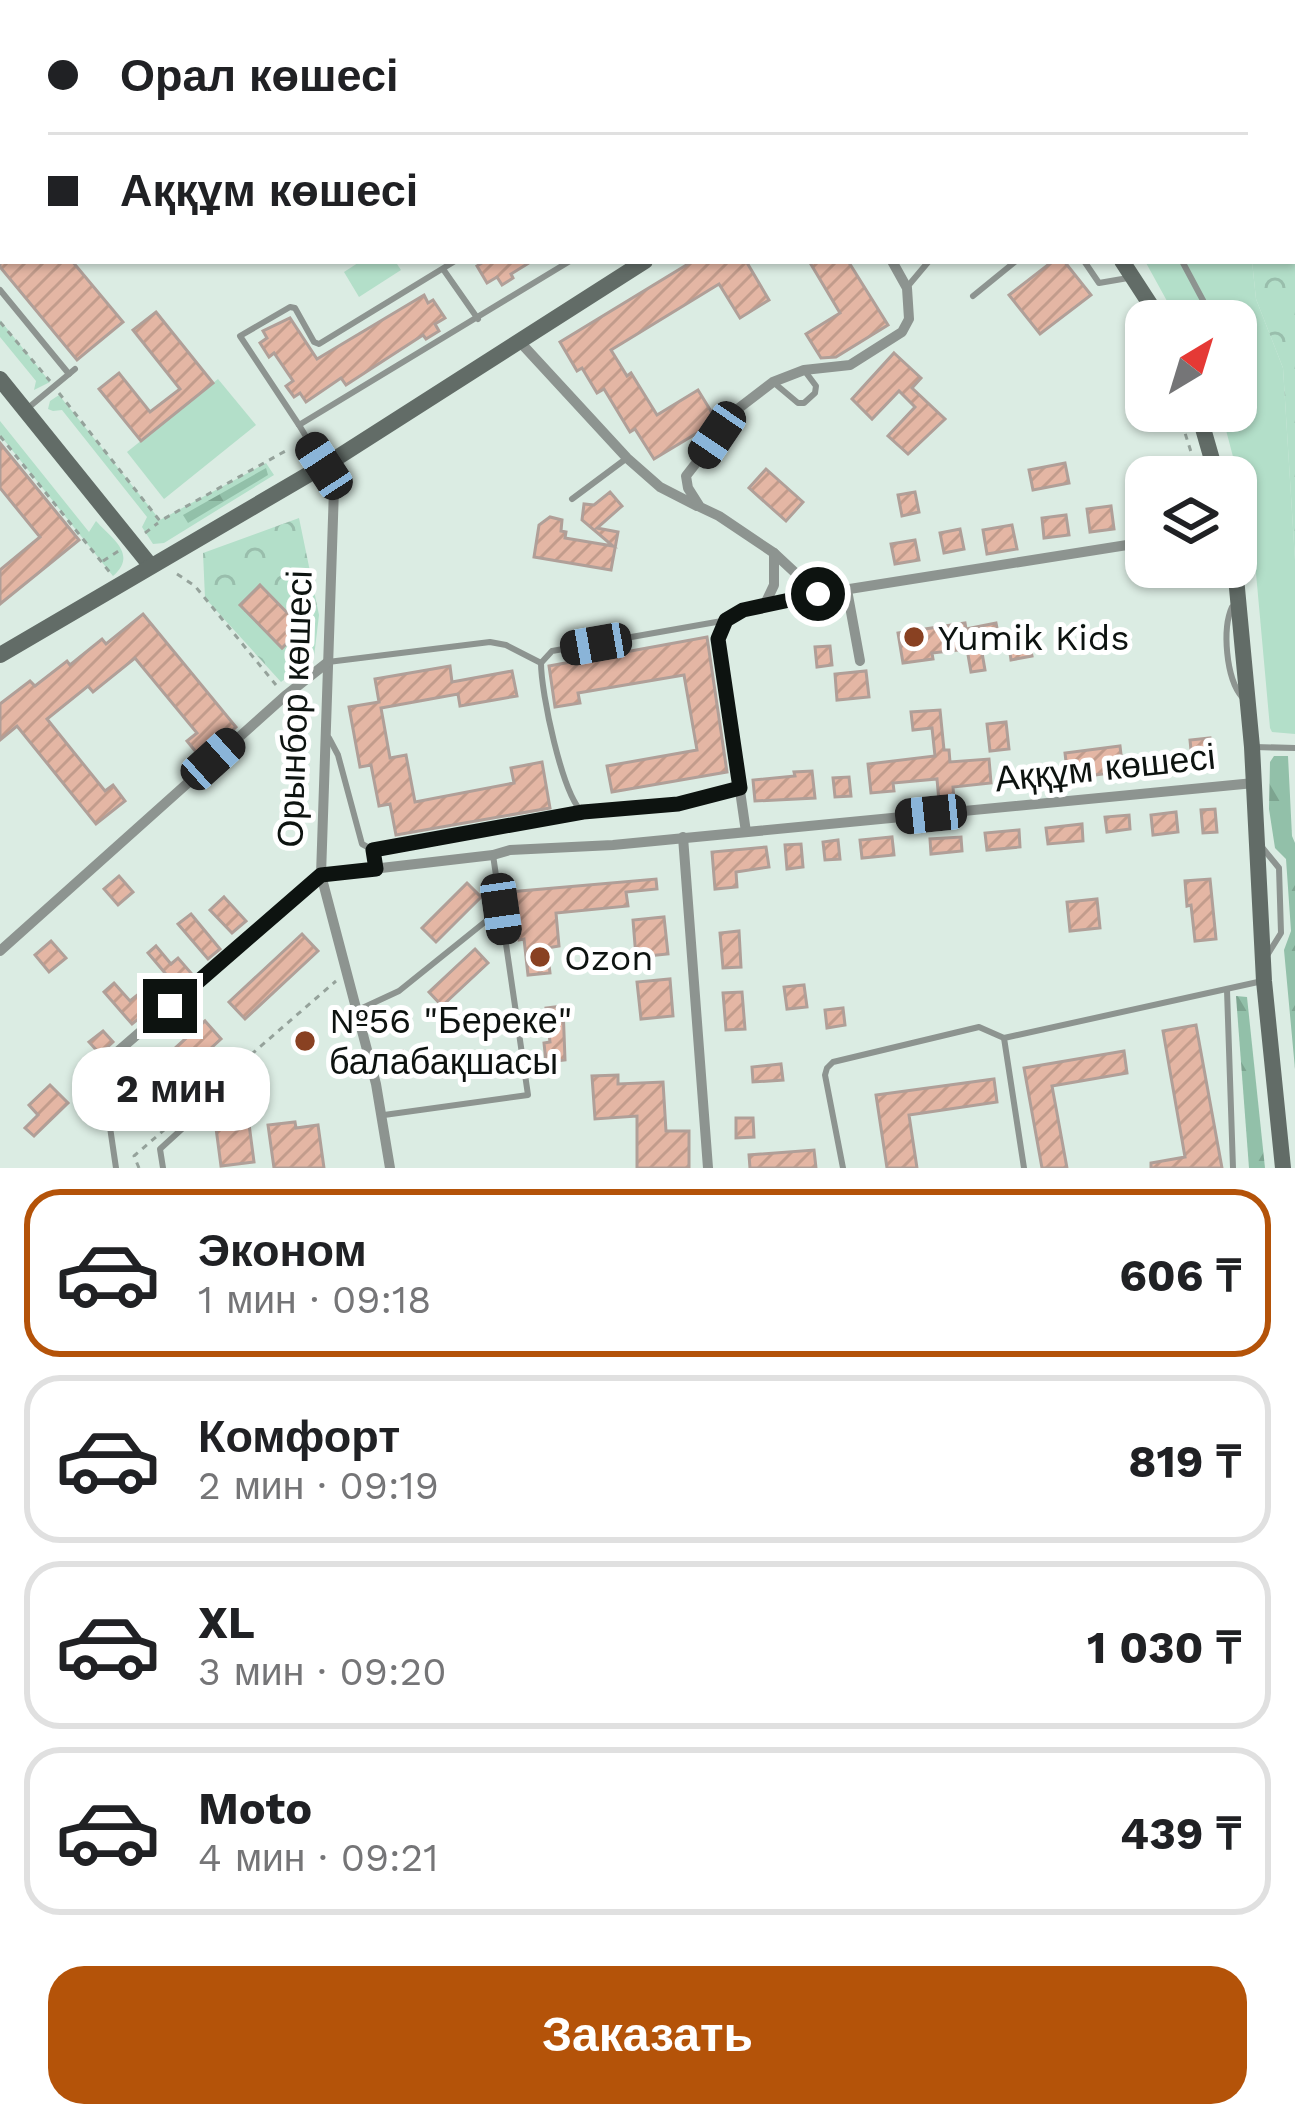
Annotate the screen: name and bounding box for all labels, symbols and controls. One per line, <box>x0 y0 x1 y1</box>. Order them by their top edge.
text: Орал көшесі <box>120 49 398 102</box>
text: Аққұм көшесі <box>120 164 418 217</box>
north arrow <box>1125 300 1257 432</box>
map controls <box>1125 300 1257 588</box>
car <box>682 395 752 475</box>
car <box>289 426 359 506</box>
button: layers <box>1125 456 1257 588</box>
route start <box>791 567 845 621</box>
street label: Орынбор көшесі <box>269 570 321 848</box>
place label: Yumik Kids <box>938 617 1129 659</box>
car <box>557 620 635 668</box>
marker: Yumik Kids <box>901 624 927 650</box>
car <box>174 722 252 796</box>
street label: Аққұм көшесі <box>993 736 1217 800</box>
car <box>893 792 969 836</box>
car <box>478 871 524 947</box>
place label: Ozon <box>564 937 654 979</box>
marker: Ozon <box>527 944 553 970</box>
route end <box>143 979 197 1033</box>
place label: №56 "Береке" балабақшасы <box>329 1000 572 1083</box>
marker: №56 "Береке" балабақшасы <box>292 1028 318 1054</box>
callout: 2 мин <box>71 1048 269 1132</box>
text: 2 мин <box>116 1066 226 1111</box>
icon: car <box>54 1219 162 1327</box>
text: Эконом <box>198 1224 367 1277</box>
text: 606 ₸ <box>1119 1249 1241 1302</box>
text: 1 мин · 09:18 <box>198 1277 431 1322</box>
icon: car <box>54 1405 162 1513</box>
text: Комфорт <box>198 1410 400 1463</box>
text: 819 ₸ <box>1128 1435 1241 1488</box>
text: 2 мин · 09:19 <box>198 1463 439 1508</box>
icon: car <box>54 1591 162 1699</box>
text: XL <box>198 1596 255 1649</box>
text: 1 030 ₸ <box>1087 1621 1241 1674</box>
text: 3 мин · 09:20 <box>198 1649 446 1694</box>
icon: car <box>54 1777 162 1885</box>
text: Moto <box>198 1782 312 1835</box>
text: 439 ₸ <box>1120 1807 1241 1860</box>
text: 4 мин · 09:21 <box>198 1835 439 1880</box>
button: Заказать <box>48 1966 1247 2104</box>

